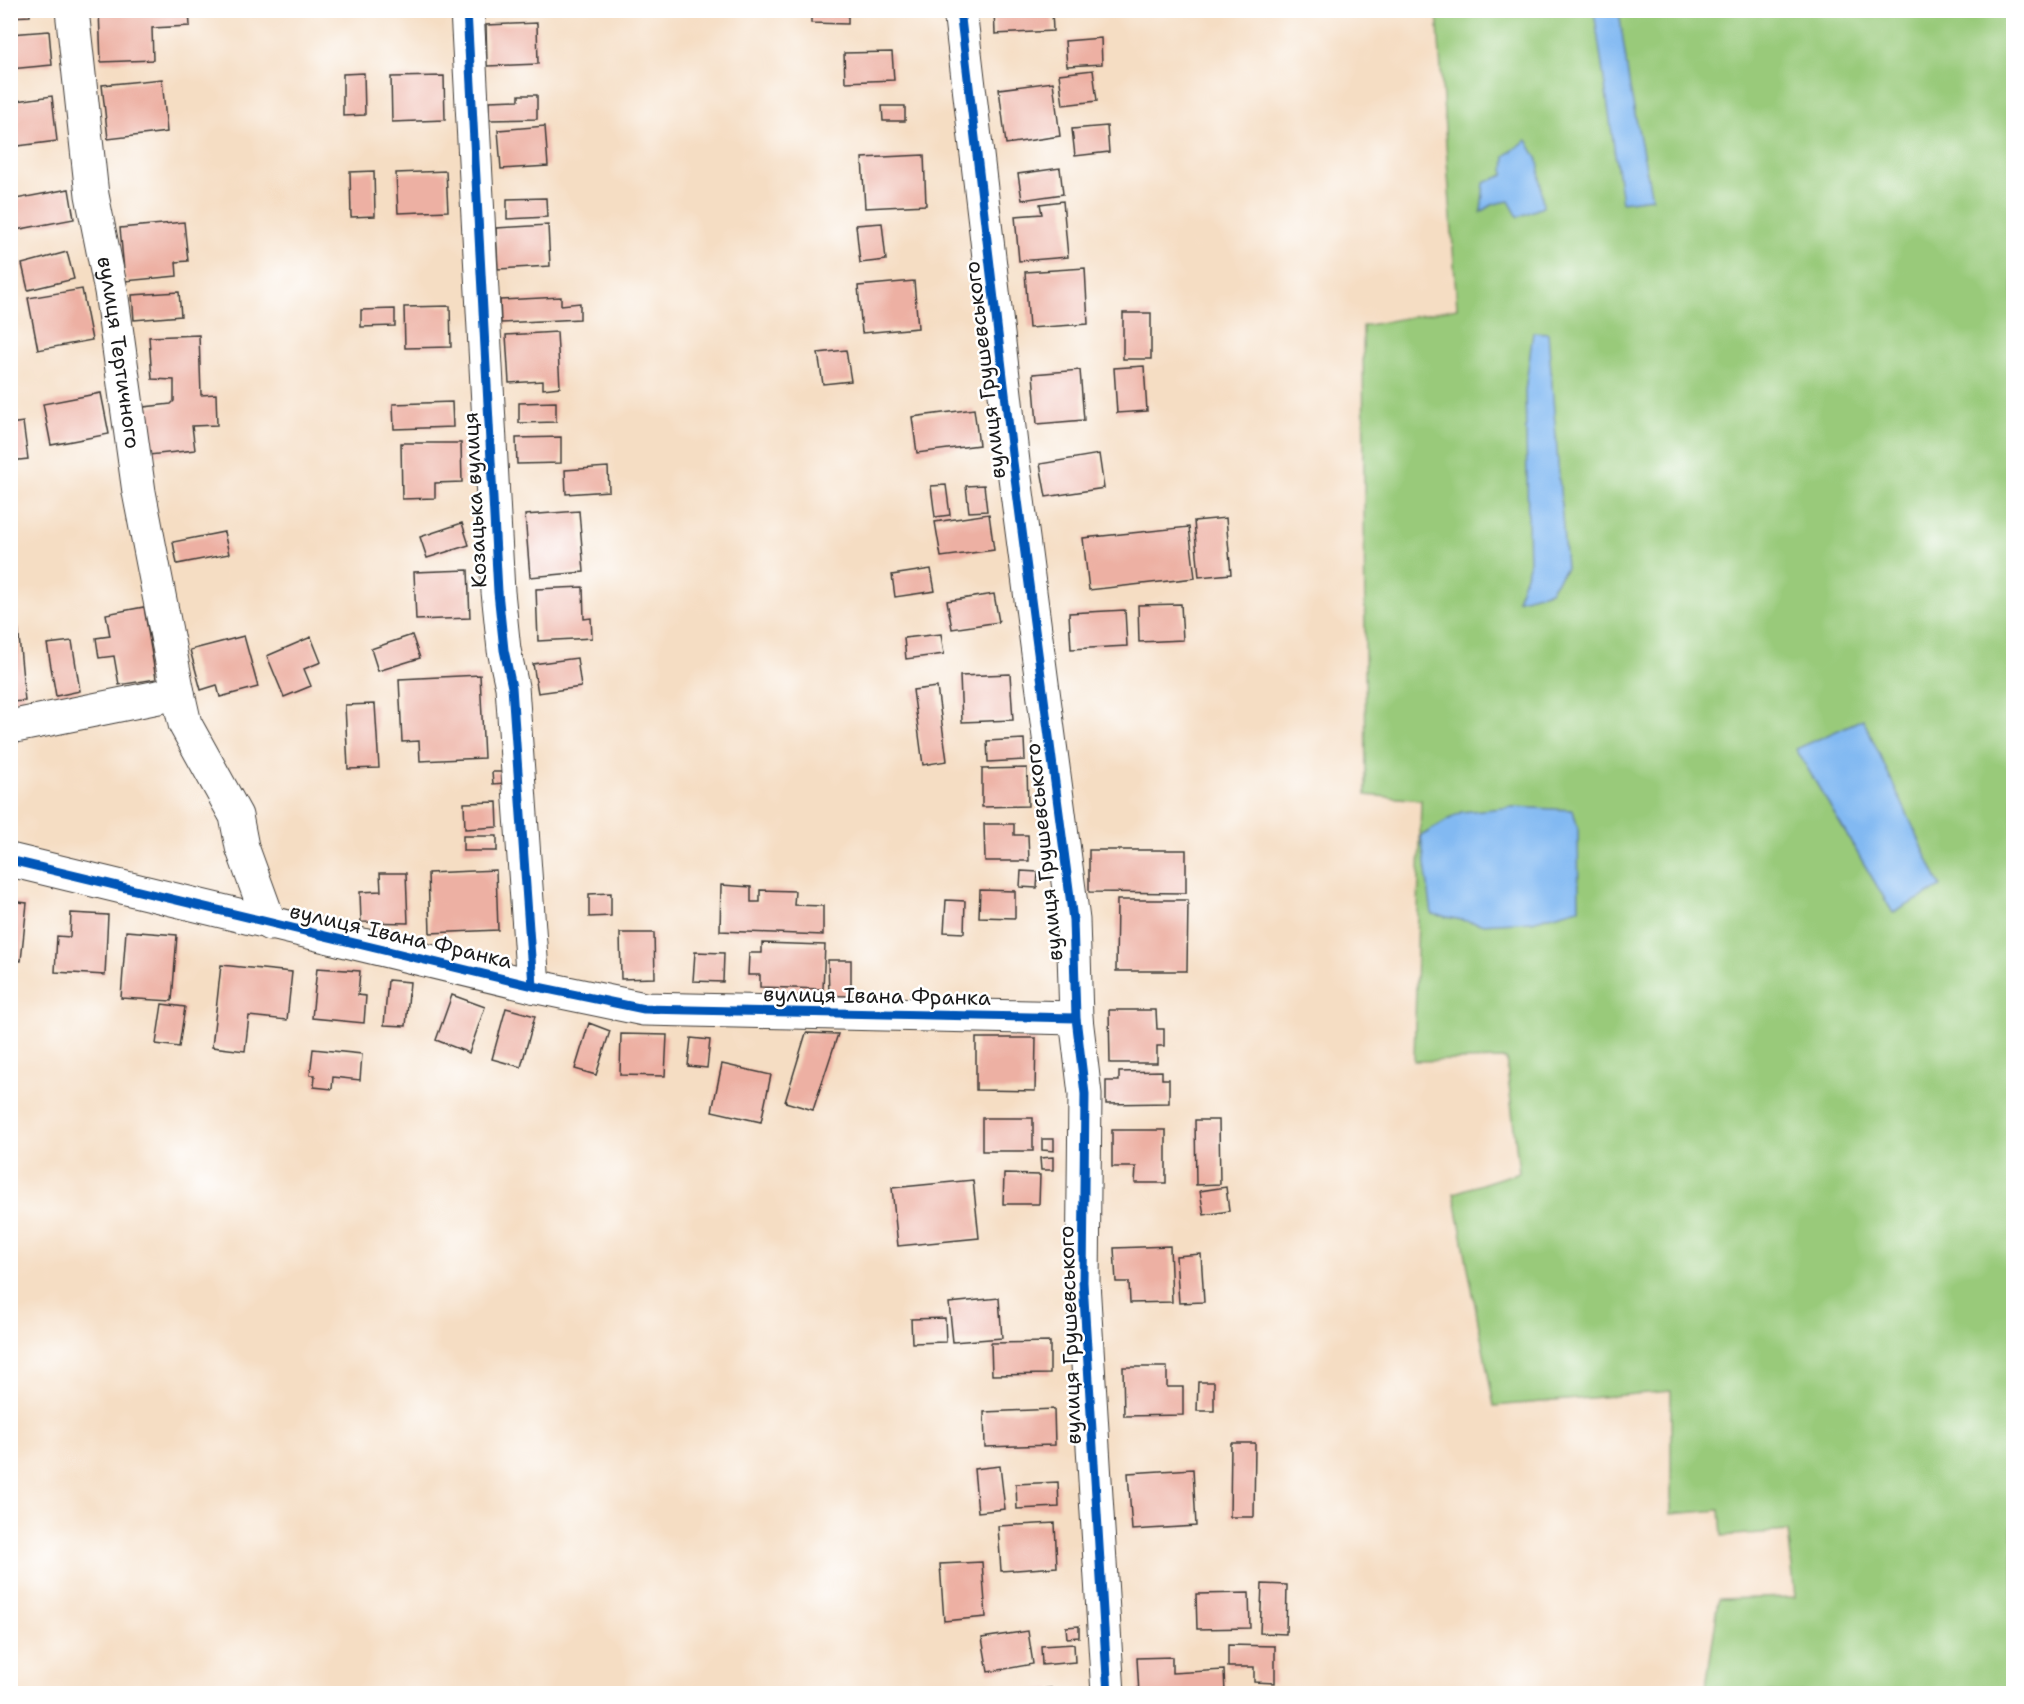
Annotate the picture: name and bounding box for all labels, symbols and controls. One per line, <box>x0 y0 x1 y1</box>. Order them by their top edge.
street label: вулиця Тертичного <box>90 254 147 451</box>
street label: вулиця Грушевського <box>958 260 1012 480</box>
street label: Козацька вулиця <box>456 411 494 589</box>
street label: вулиця Грушевського <box>1019 742 1069 962</box>
street label: вулиця Івана Франка <box>287 897 515 975</box>
street label: вулиця Івана Франка <box>763 980 991 1012</box>
street label: вулиця Грушевського <box>1052 1225 1088 1445</box>

